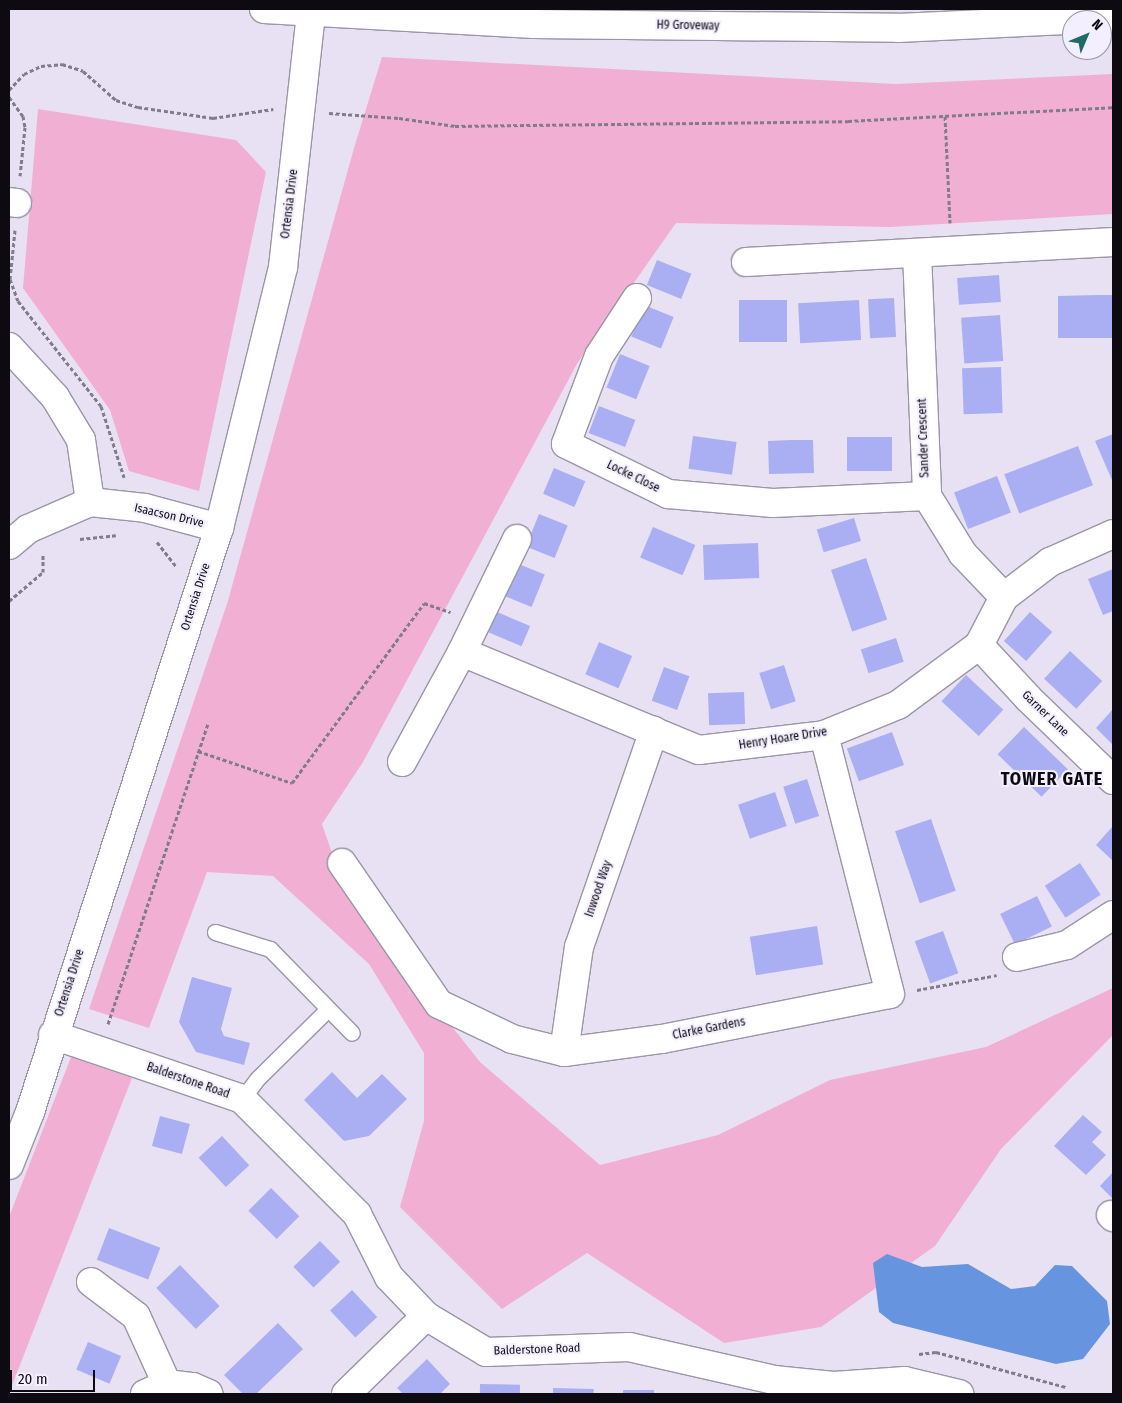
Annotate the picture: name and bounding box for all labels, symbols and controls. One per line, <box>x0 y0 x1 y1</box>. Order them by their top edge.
north arrow <box>1062 10 1112 60</box>
text: N <box>1088 16 1106 34</box>
street label: H9 Groveway <box>656 18 720 34</box>
street label: Ortensia Drive <box>279 168 301 240</box>
street label: Sander Crescent <box>915 398 933 478</box>
street label: Locke Close <box>604 458 662 496</box>
street label: Isaacson Drive <box>133 501 205 531</box>
street label: Ortensia Drive <box>178 562 214 632</box>
street label: Garner Lane <box>1019 688 1071 740</box>
street label: Henry Hoare Drive <box>738 725 828 753</box>
district label: TOWER GATE <box>999 768 1105 790</box>
street label: Inwood Way <box>583 859 615 919</box>
street label: Ortensia Drive <box>52 948 88 1018</box>
street label: Clarke Gardens <box>671 1015 747 1043</box>
street label: Balderstone Road <box>145 1060 231 1102</box>
street label: Balderstone Road <box>493 1341 581 1359</box>
scale bar <box>12 1360 98 1392</box>
text: 20 m <box>18 1370 48 1388</box>

